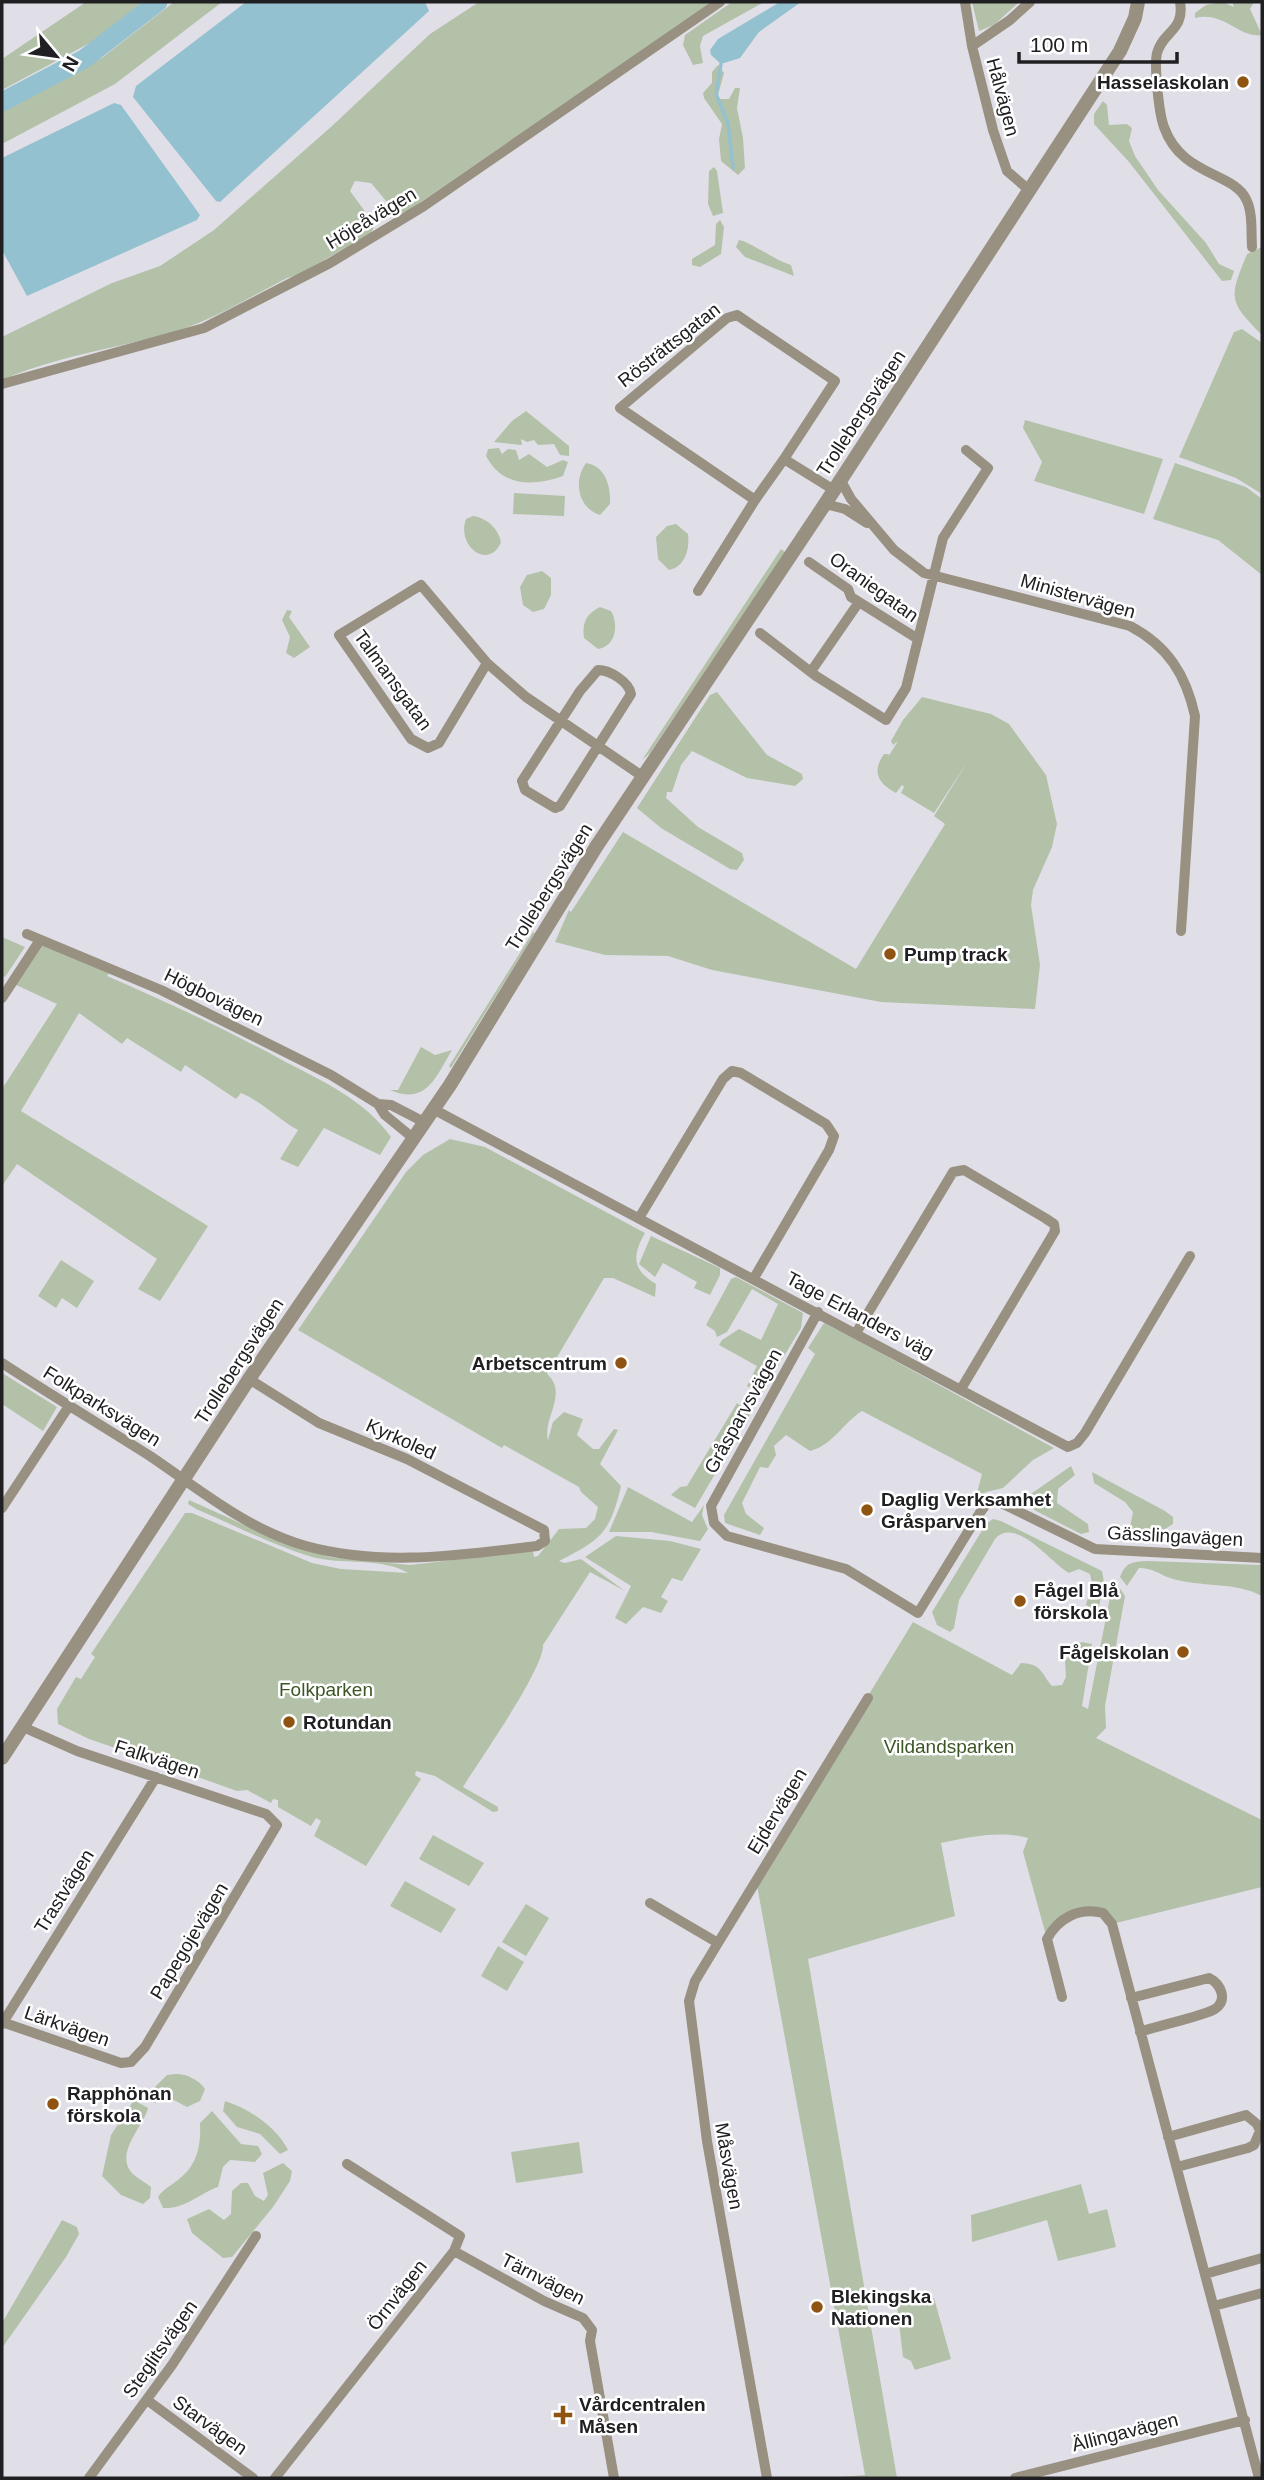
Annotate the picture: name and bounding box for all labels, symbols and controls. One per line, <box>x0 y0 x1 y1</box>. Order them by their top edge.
north arrow <box>21 21 91 91</box>
scale bar <box>1019 21 1176 65</box>
text: 100 m <box>1030 33 1088 56</box>
text: N <box>58 53 83 75</box>
street label: Hålvägen <box>982 56 1024 138</box>
place label: Hasselaskolan <box>1097 72 1229 93</box>
marker: Hasselaskolan <box>1235 74 1251 90</box>
street label: Höjeåvägen <box>322 183 420 253</box>
street label: Rösträttsgatan <box>614 299 724 391</box>
street label: Trollebergsvägen <box>812 346 910 480</box>
street label: Oraniegatan <box>826 548 922 626</box>
street label: Ministervägen <box>1018 570 1138 622</box>
street label: Talmansgatan <box>350 626 436 734</box>
street label: Trollebergsvägen <box>501 819 597 955</box>
place label: Pump track <box>904 944 1008 965</box>
marker: Pump track <box>882 946 898 962</box>
street label: Högbovägen <box>161 964 267 1030</box>
street label: Tage Erlanders väg <box>783 1267 937 1363</box>
street label: Trollebergsvägen <box>190 1294 288 1428</box>
street label: Gråsparvsvägen <box>700 1345 786 1477</box>
place label: Arbetscentrum <box>472 1353 607 1374</box>
marker: Arbetscentrum <box>613 1355 629 1371</box>
street label: Folkparksvägen <box>40 1362 164 1450</box>
street label: Kyrkoled <box>363 1414 439 1464</box>
place label: Daglig Verksamhet Gråsparven <box>881 1489 1052 1532</box>
marker: Daglig Verksamhet Gråsparven <box>859 1502 875 1518</box>
street label: Gässlingavägen <box>1106 1522 1244 1550</box>
place label: Fågel Blå förskola <box>1034 1580 1119 1623</box>
marker: Fågel Blå förskola <box>1012 1593 1028 1609</box>
place label: Fågelskolan <box>1059 1642 1169 1663</box>
marker: Fågelskolan <box>1175 1644 1191 1660</box>
park label: Folkparken <box>279 1679 373 1700</box>
place label: Rotundan <box>303 1712 392 1733</box>
marker: Rotundan <box>281 1714 297 1730</box>
street label: Falkvägen <box>112 1735 202 1783</box>
park label: Vildandsparken <box>884 1736 1014 1757</box>
street label: Ejdervägen <box>743 1764 811 1858</box>
street label: Trastvägen <box>30 1845 98 1937</box>
street label: Papegojevägen <box>146 1879 232 2003</box>
street label: Lärkvägen <box>22 2002 112 2050</box>
place label: Rapphönan förskola <box>67 2083 172 2126</box>
marker: Rapphönan förskola <box>45 2096 61 2112</box>
street label: Måsvägen <box>711 2121 747 2211</box>
street label: Tärnvägen <box>498 2249 588 2309</box>
street label: Örnvägen <box>363 2256 431 2334</box>
place label: Blekingska Nationen <box>831 2286 932 2329</box>
street label: Steglitsvägen <box>119 2296 201 2402</box>
marker: Blekingska Nationen <box>809 2299 825 2315</box>
street label: Starvägen <box>169 2391 251 2459</box>
place label: Vårdcentralen Måsen <box>579 2394 706 2437</box>
marker: Vårdcentralen Måsen <box>553 2405 573 2425</box>
street label: Ällingavägen <box>1070 2409 1180 2455</box>

